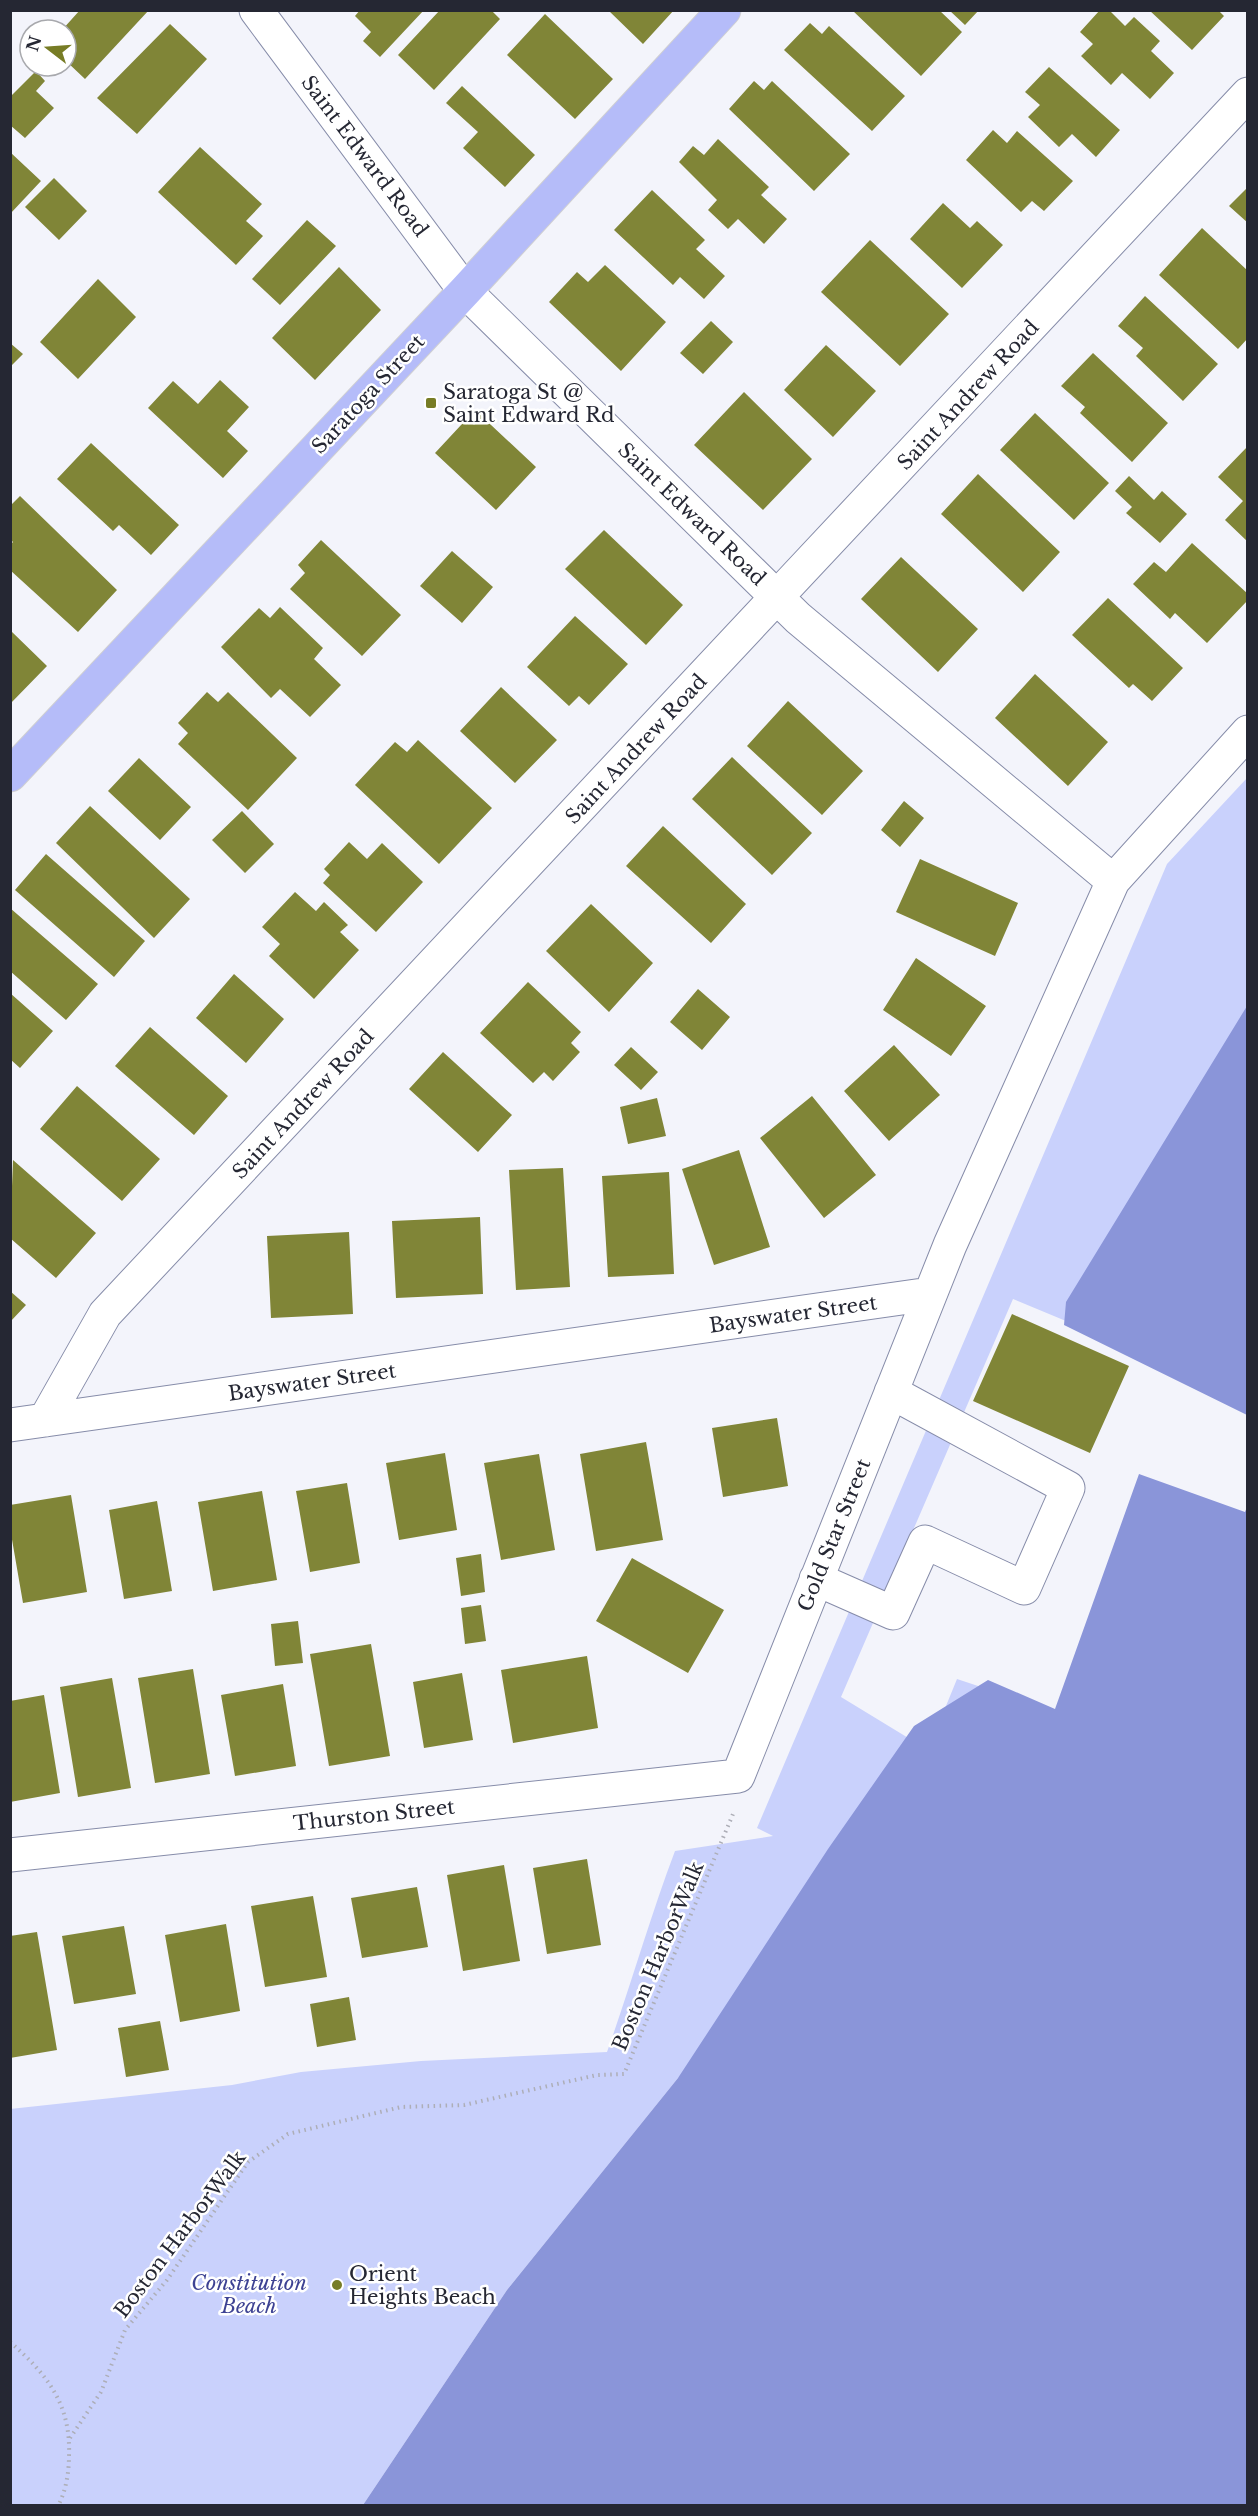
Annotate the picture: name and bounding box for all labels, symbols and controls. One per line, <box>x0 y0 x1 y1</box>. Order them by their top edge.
north arrow <box>18 18 78 78</box>
text: N <box>22 33 45 54</box>
street label: Saint Edward Road <box>297 71 433 241</box>
street label: Saint Andrew Road <box>892 315 1044 475</box>
street label: Saratoga Street <box>307 329 430 458</box>
place label: Saratoga St @ Saint Edward Rd <box>443 380 614 427</box>
marker: Saratoga St @ Saint Edward Rd <box>424 396 438 410</box>
street label: Saint Edward Road <box>613 437 771 591</box>
street label: Saint Andrew Road <box>560 669 712 829</box>
street label: Saint Andrew Road <box>227 1024 379 1184</box>
street label: Bayswater Street <box>707 1290 879 1338</box>
street label: Bayswater Street <box>226 1358 398 1406</box>
street label: Gold Star Street <box>792 1455 876 1615</box>
street label: Thurston Street <box>292 1795 456 1835</box>
street label: Boston HarborWalk <box>607 1857 709 2054</box>
street label: Boston HarborWalk <box>109 2145 251 2322</box>
place label: Orient Heights Beach <box>349 2262 496 2309</box>
park label: Constitution Beach <box>191 2271 307 2318</box>
marker: Orient Heights Beach <box>330 2278 344 2292</box>

